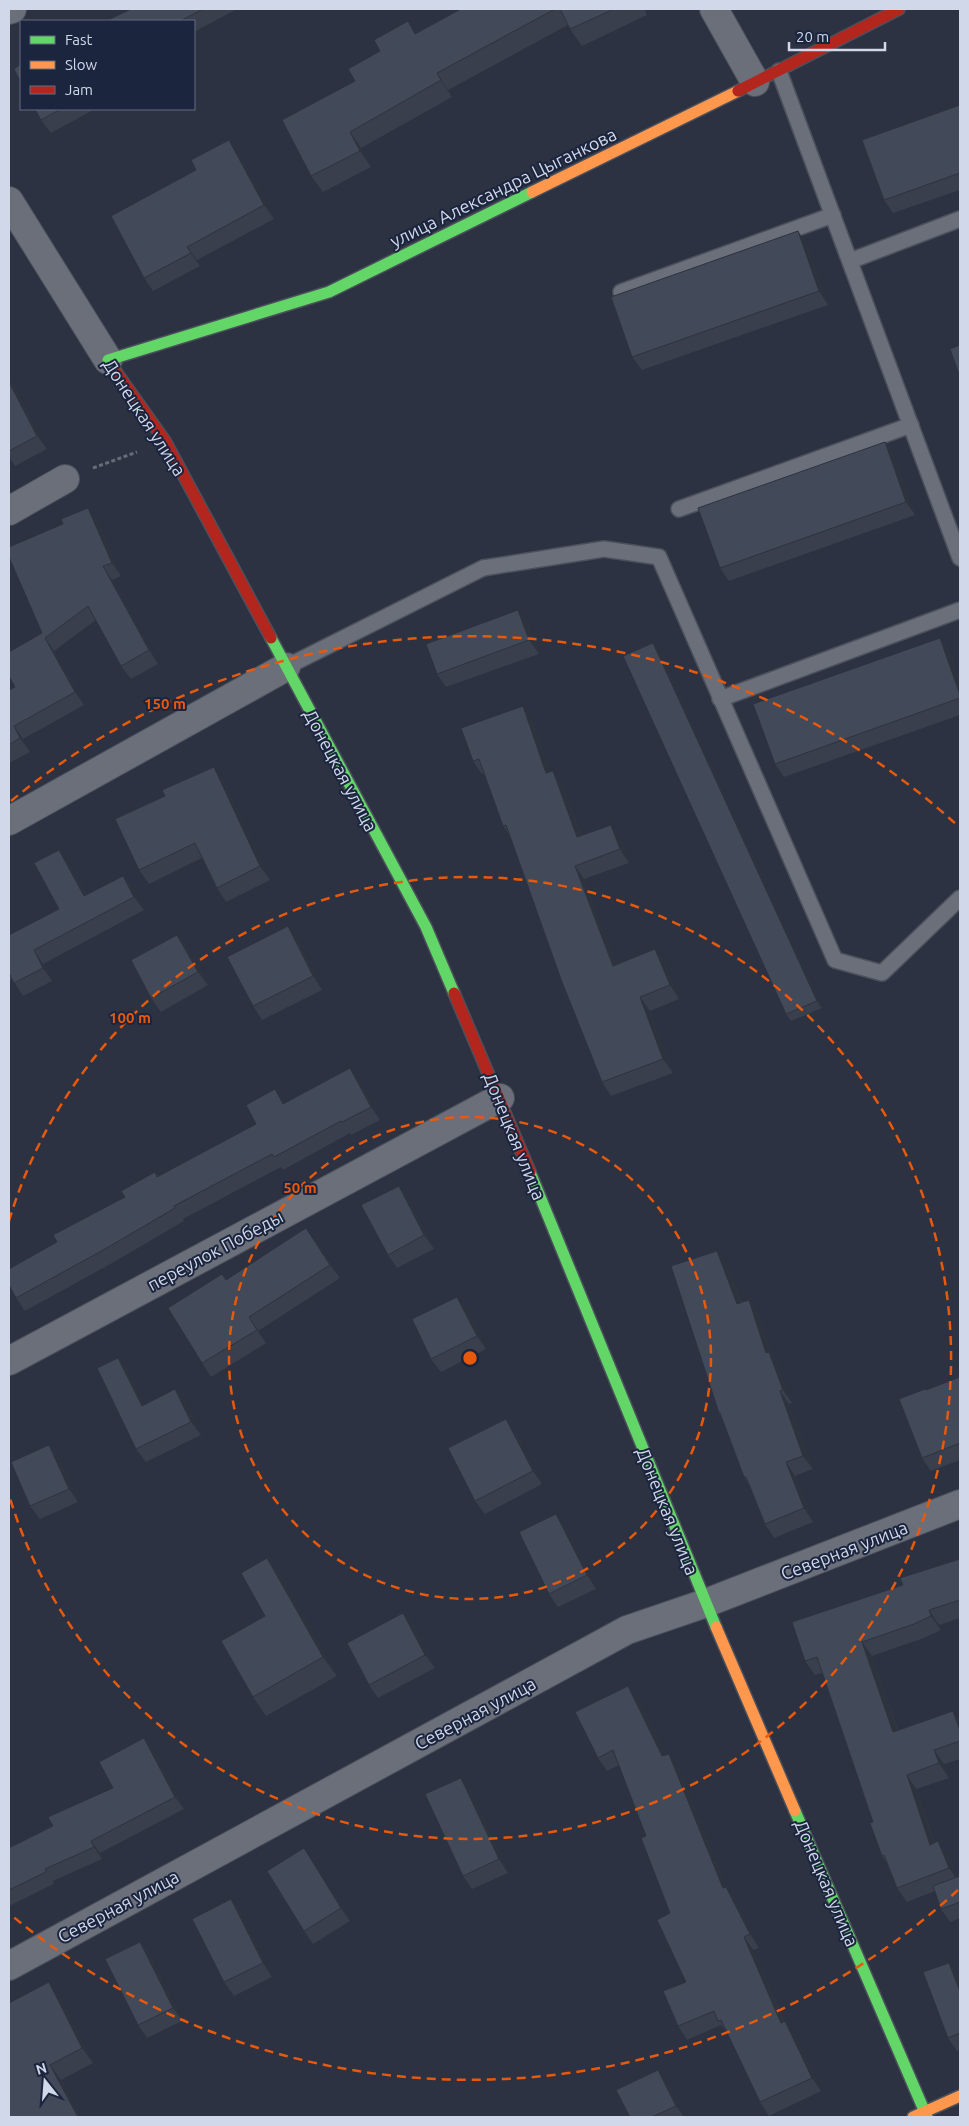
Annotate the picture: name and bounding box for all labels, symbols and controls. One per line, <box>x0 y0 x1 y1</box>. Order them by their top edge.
legend <box>20 20 195 110</box>
scale bar <box>789 20 885 52</box>
text: 20 m <box>796 28 829 45</box>
text: Fast <box>65 31 93 48</box>
text: Slow <box>65 56 98 73</box>
text: Jam <box>65 81 93 98</box>
street label: улица Александра Цыганкова <box>387 123 619 251</box>
street label: Донецкая улица <box>100 355 190 479</box>
text: 150 m <box>144 695 186 712</box>
street label: Донецкая улица <box>300 705 382 835</box>
text: 100 m <box>109 1009 151 1026</box>
street label: Донецкая улица <box>480 1069 550 1203</box>
text: 50 m <box>283 1179 317 1196</box>
street label: переулок Победы <box>144 1206 286 1294</box>
centre of rings <box>461 1349 479 1367</box>
street label: Донецкая улица <box>633 1444 703 1578</box>
street label: Северная улица <box>778 1517 910 1583</box>
street label: Северная улица <box>411 1673 539 1753</box>
street label: Донецкая улица <box>791 1817 863 1949</box>
street label: Северная улица <box>54 1866 182 1946</box>
north arrow <box>20 2056 70 2106</box>
text: N <box>34 2059 49 2078</box>

